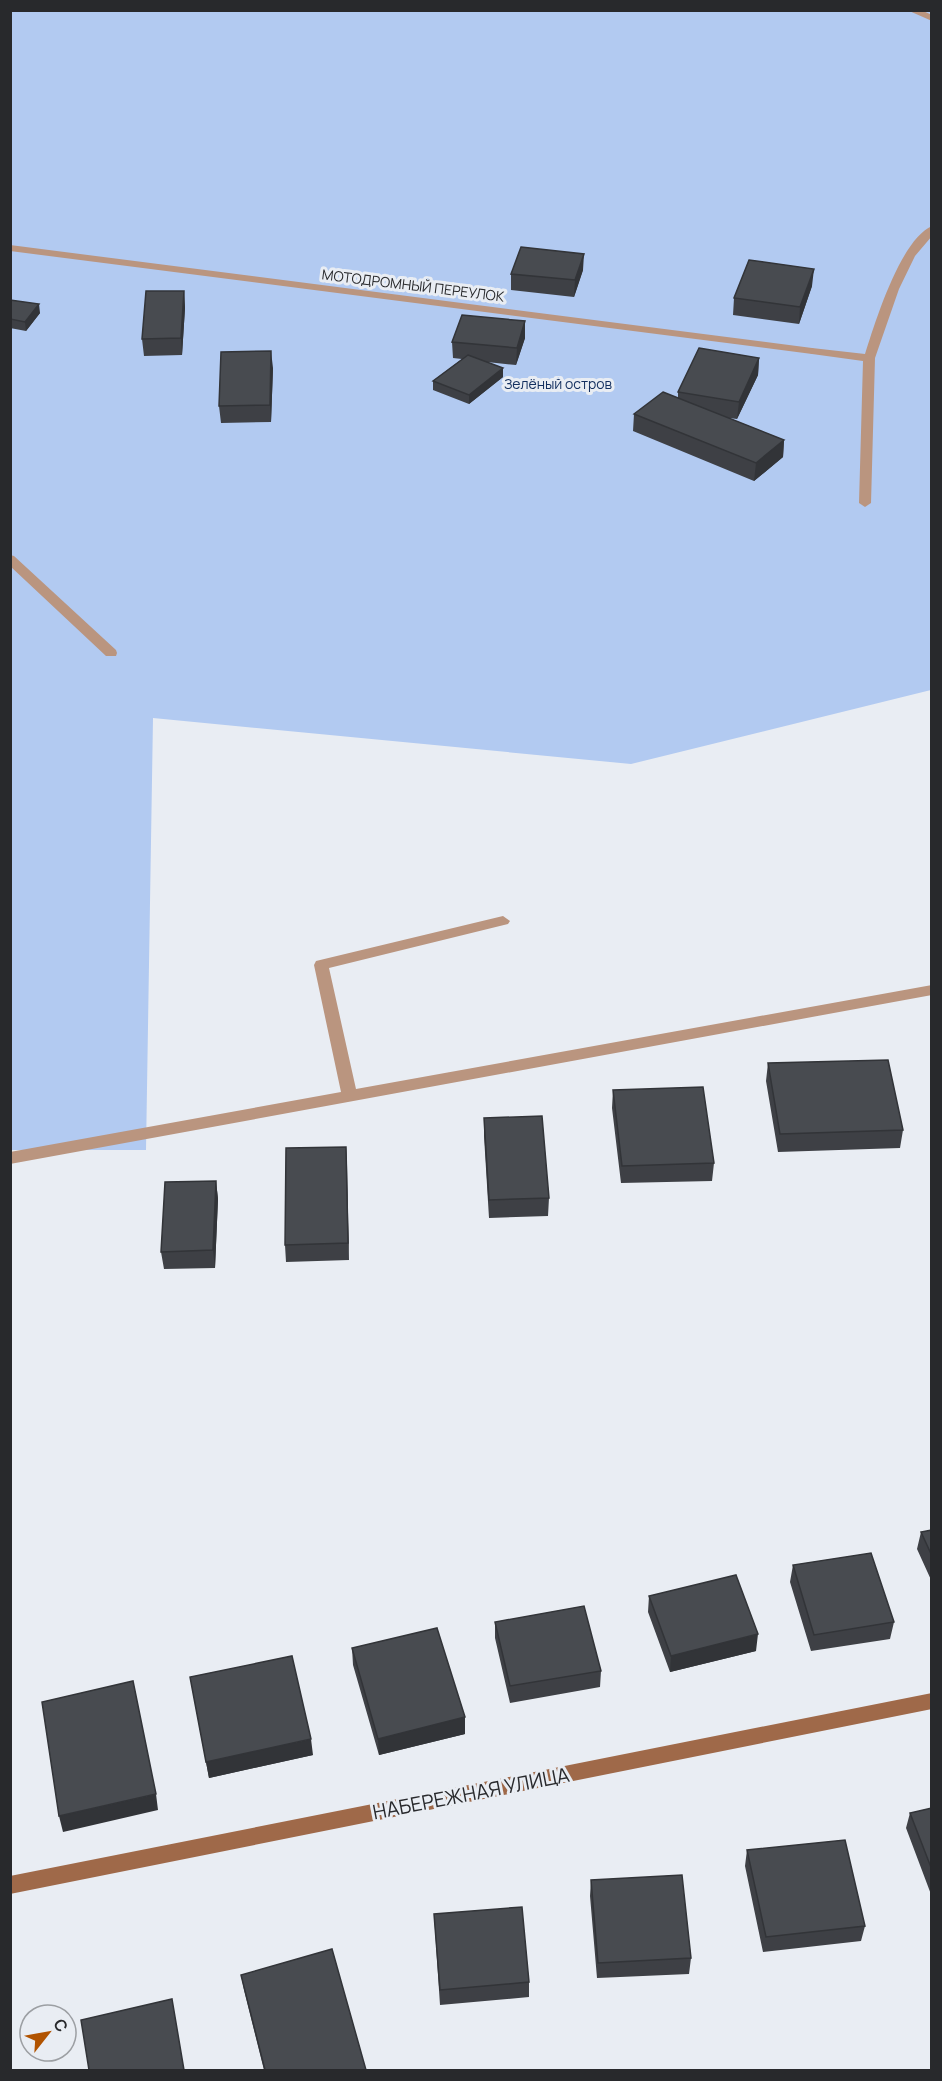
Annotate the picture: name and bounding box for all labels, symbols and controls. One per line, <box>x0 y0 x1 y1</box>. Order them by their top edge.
street label: МОТОДРОМНЫЙ ПЕРЕУЛОК <box>321 264 506 306</box>
park label: Зелёный остров <box>504 374 613 393</box>
street label: НАБЕРЕЖНАЯ УЛИЦА <box>370 1761 572 1825</box>
north arrow <box>18 2003 78 2063</box>
text: С <box>48 2015 73 2036</box>

